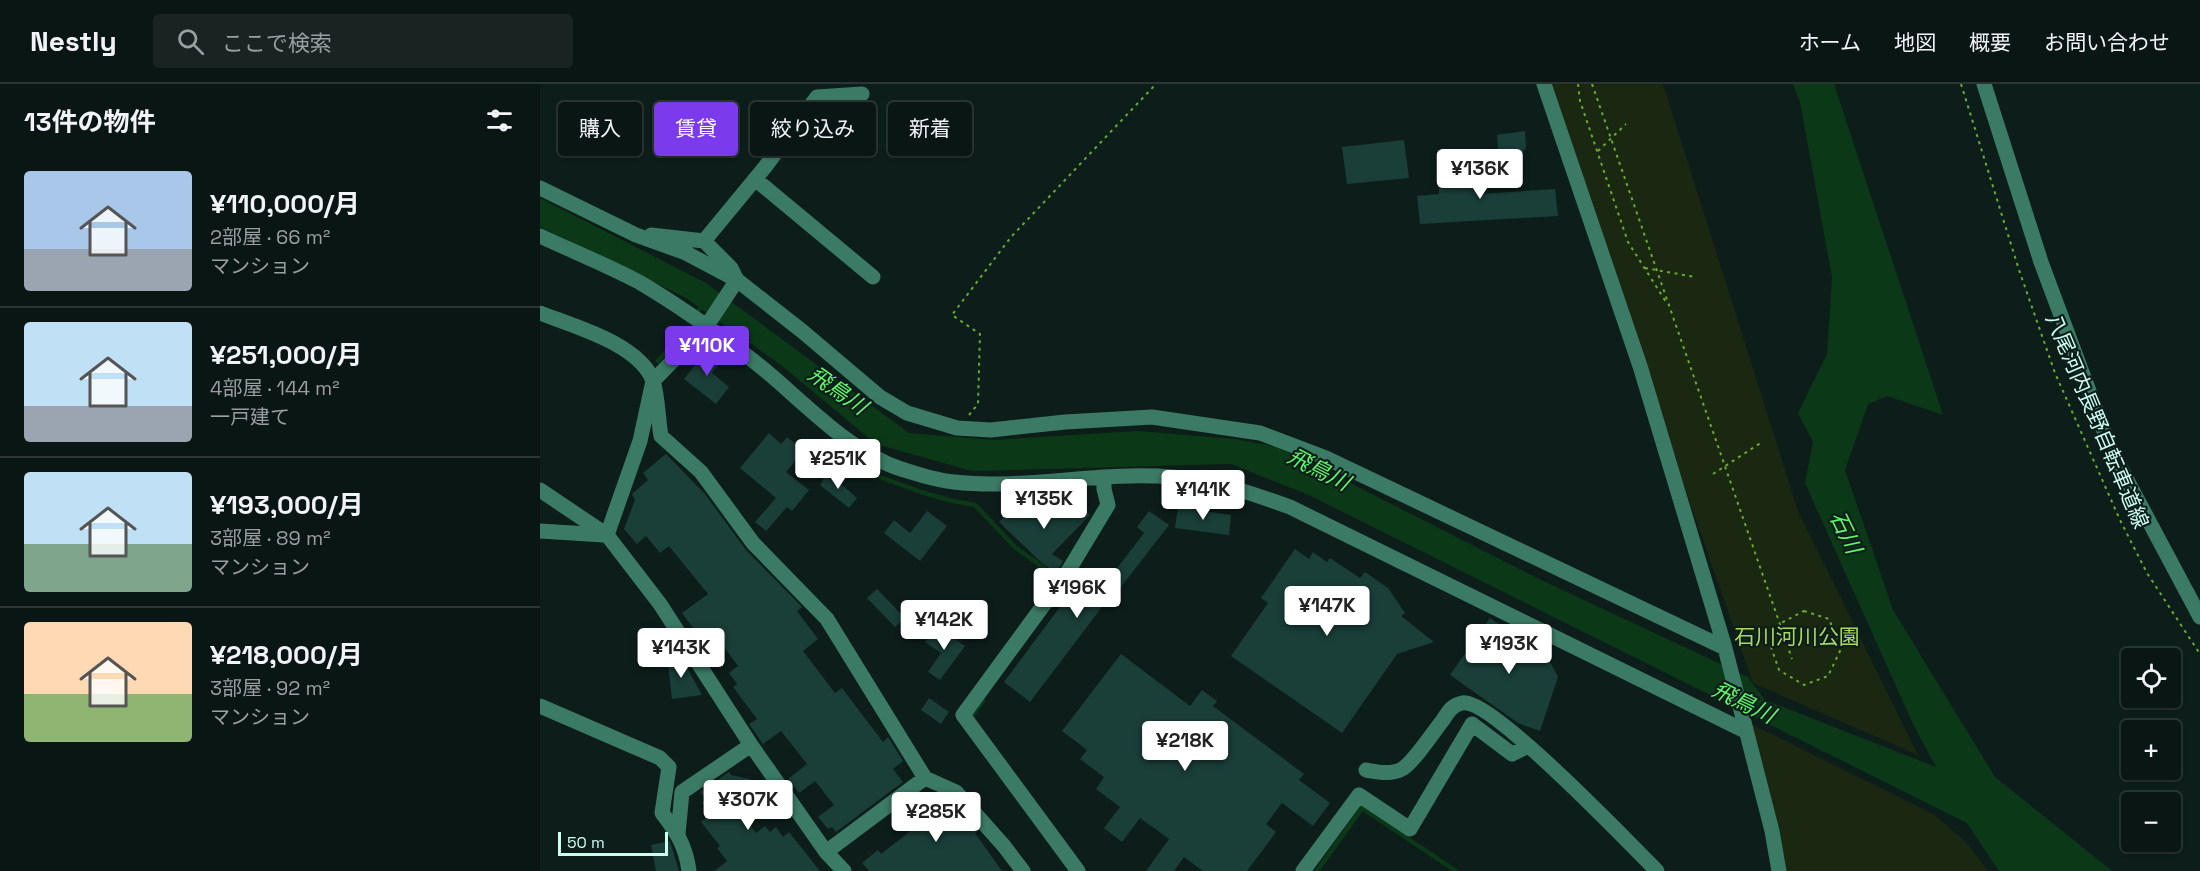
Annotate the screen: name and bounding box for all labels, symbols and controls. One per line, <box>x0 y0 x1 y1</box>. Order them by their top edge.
search box <box>153 14 573 68</box>
text: Nestly <box>30 23 117 59</box>
icon: search <box>174 25 207 58</box>
text: ここで検索 <box>222 29 332 57</box>
text: ホーム <box>1799 29 1861 56</box>
text: 地図 <box>1894 29 1936 56</box>
text: 概要 <box>1969 29 2011 56</box>
text: お問い合わせ <box>2044 29 2170 56</box>
chip: 購入 <box>558 102 642 156</box>
chip: 賃貸 <box>654 102 738 156</box>
chip: 絞り込み <box>750 102 876 156</box>
chip: 新着 <box>888 102 972 156</box>
icon: filters <box>483 104 516 137</box>
text: 13件の物件 <box>24 105 156 139</box>
pin: ¥136K <box>1438 149 1522 200</box>
text: ¥136K <box>1451 155 1509 181</box>
text: ¥110,000/月 <box>210 187 360 221</box>
icon: home <box>72 195 144 267</box>
text: 2部屋 · 66 m² <box>210 224 330 250</box>
text: マンション <box>210 253 310 279</box>
street label: 八尾河内長野自転車道線 <box>2040 309 2155 532</box>
pin: ¥110K <box>665 326 749 377</box>
text: ¥110K <box>679 332 735 358</box>
text: ¥251,000/月 <box>210 338 362 372</box>
icon: home <box>72 346 144 418</box>
water label: 飛鳥川 <box>803 360 875 422</box>
text: 4部屋 · 144 m² <box>210 375 340 401</box>
text: 一戸建て <box>210 404 290 430</box>
pin: ¥251K <box>796 439 880 490</box>
water label: 飛鳥川 <box>1283 442 1357 497</box>
text: ¥251K <box>809 445 867 471</box>
pin: ¥141K <box>1161 470 1245 521</box>
text: ¥141K <box>1176 476 1230 502</box>
pin: ¥135K <box>1002 479 1086 530</box>
text: ¥135K <box>1015 485 1073 511</box>
text: ¥193,000/月 <box>210 488 364 522</box>
icon: home <box>72 496 144 568</box>
water label: 石川 <box>1824 506 1869 560</box>
text: 3部屋 · 89 m² <box>210 525 330 551</box>
text: マンション <box>210 554 310 580</box>
pin: ¥196K <box>1035 568 1119 619</box>
text: ¥196K <box>1048 574 1106 600</box>
pin: ¥147K <box>1285 586 1369 637</box>
text: ¥147K <box>1299 592 1355 618</box>
pin: ¥142K <box>902 600 986 651</box>
text: ¥142K <box>915 606 973 632</box>
park label: 石川河川公園 <box>1734 623 1860 650</box>
pin: ¥193K <box>1467 624 1551 675</box>
pin: ¥143K <box>639 628 723 679</box>
text: ¥193K <box>1480 630 1538 656</box>
text: ¥143K <box>652 634 710 660</box>
text: ¥218,000/月 <box>210 638 363 672</box>
icon: home <box>72 646 144 718</box>
map controls <box>2121 648 2181 852</box>
button: locate <box>2121 648 2181 708</box>
text: 3部屋 · 92 m² <box>210 675 330 701</box>
water label: 飛鳥川 <box>1708 675 1782 730</box>
text: マンション <box>210 704 310 730</box>
button: + <box>2121 720 2181 780</box>
pin: ¥218K <box>1143 721 1227 772</box>
text: ¥218K <box>1156 727 1214 753</box>
pin: ¥307K <box>706 780 790 831</box>
text: ¥307K <box>718 786 778 812</box>
pin: ¥285K <box>894 792 978 843</box>
button: − <box>2121 792 2181 852</box>
text: ¥285K <box>906 798 966 824</box>
scale bar <box>558 829 668 856</box>
text: 50 m <box>567 832 605 853</box>

